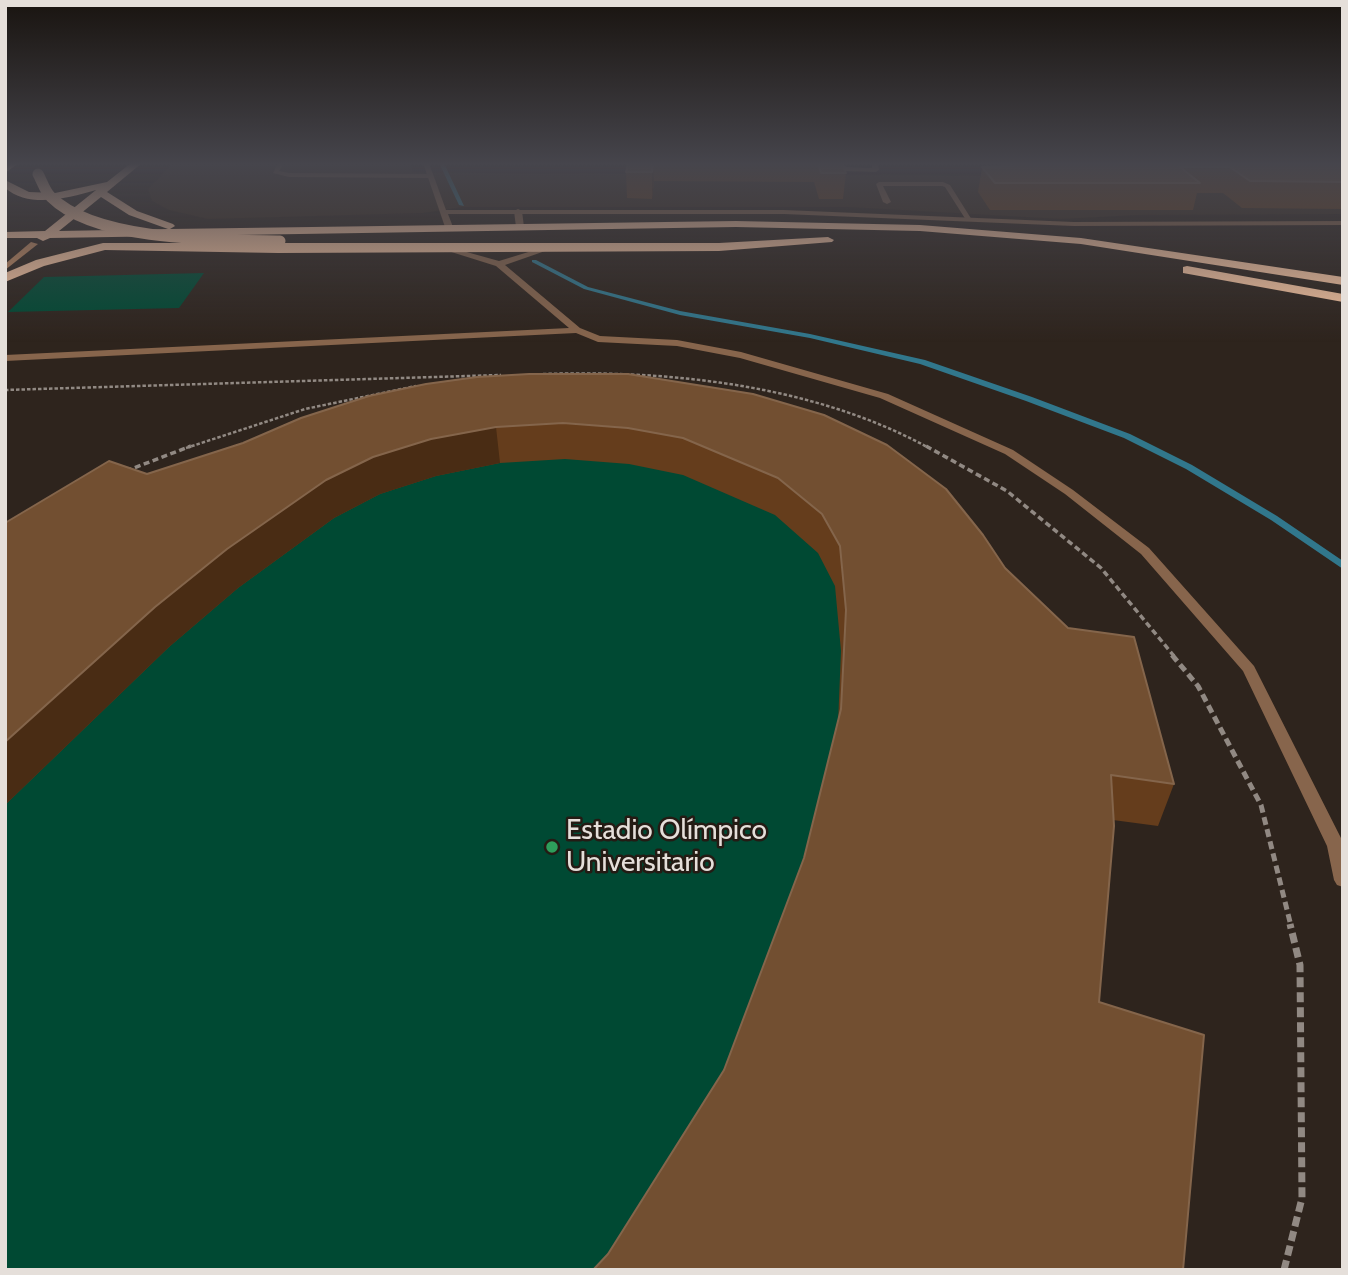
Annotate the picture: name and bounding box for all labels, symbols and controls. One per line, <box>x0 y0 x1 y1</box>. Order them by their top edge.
place label: Estadio Olímpico Universitario <box>566 814 767 880</box>
marker: Estadio Olímpico Universitario <box>544 839 560 855</box>

